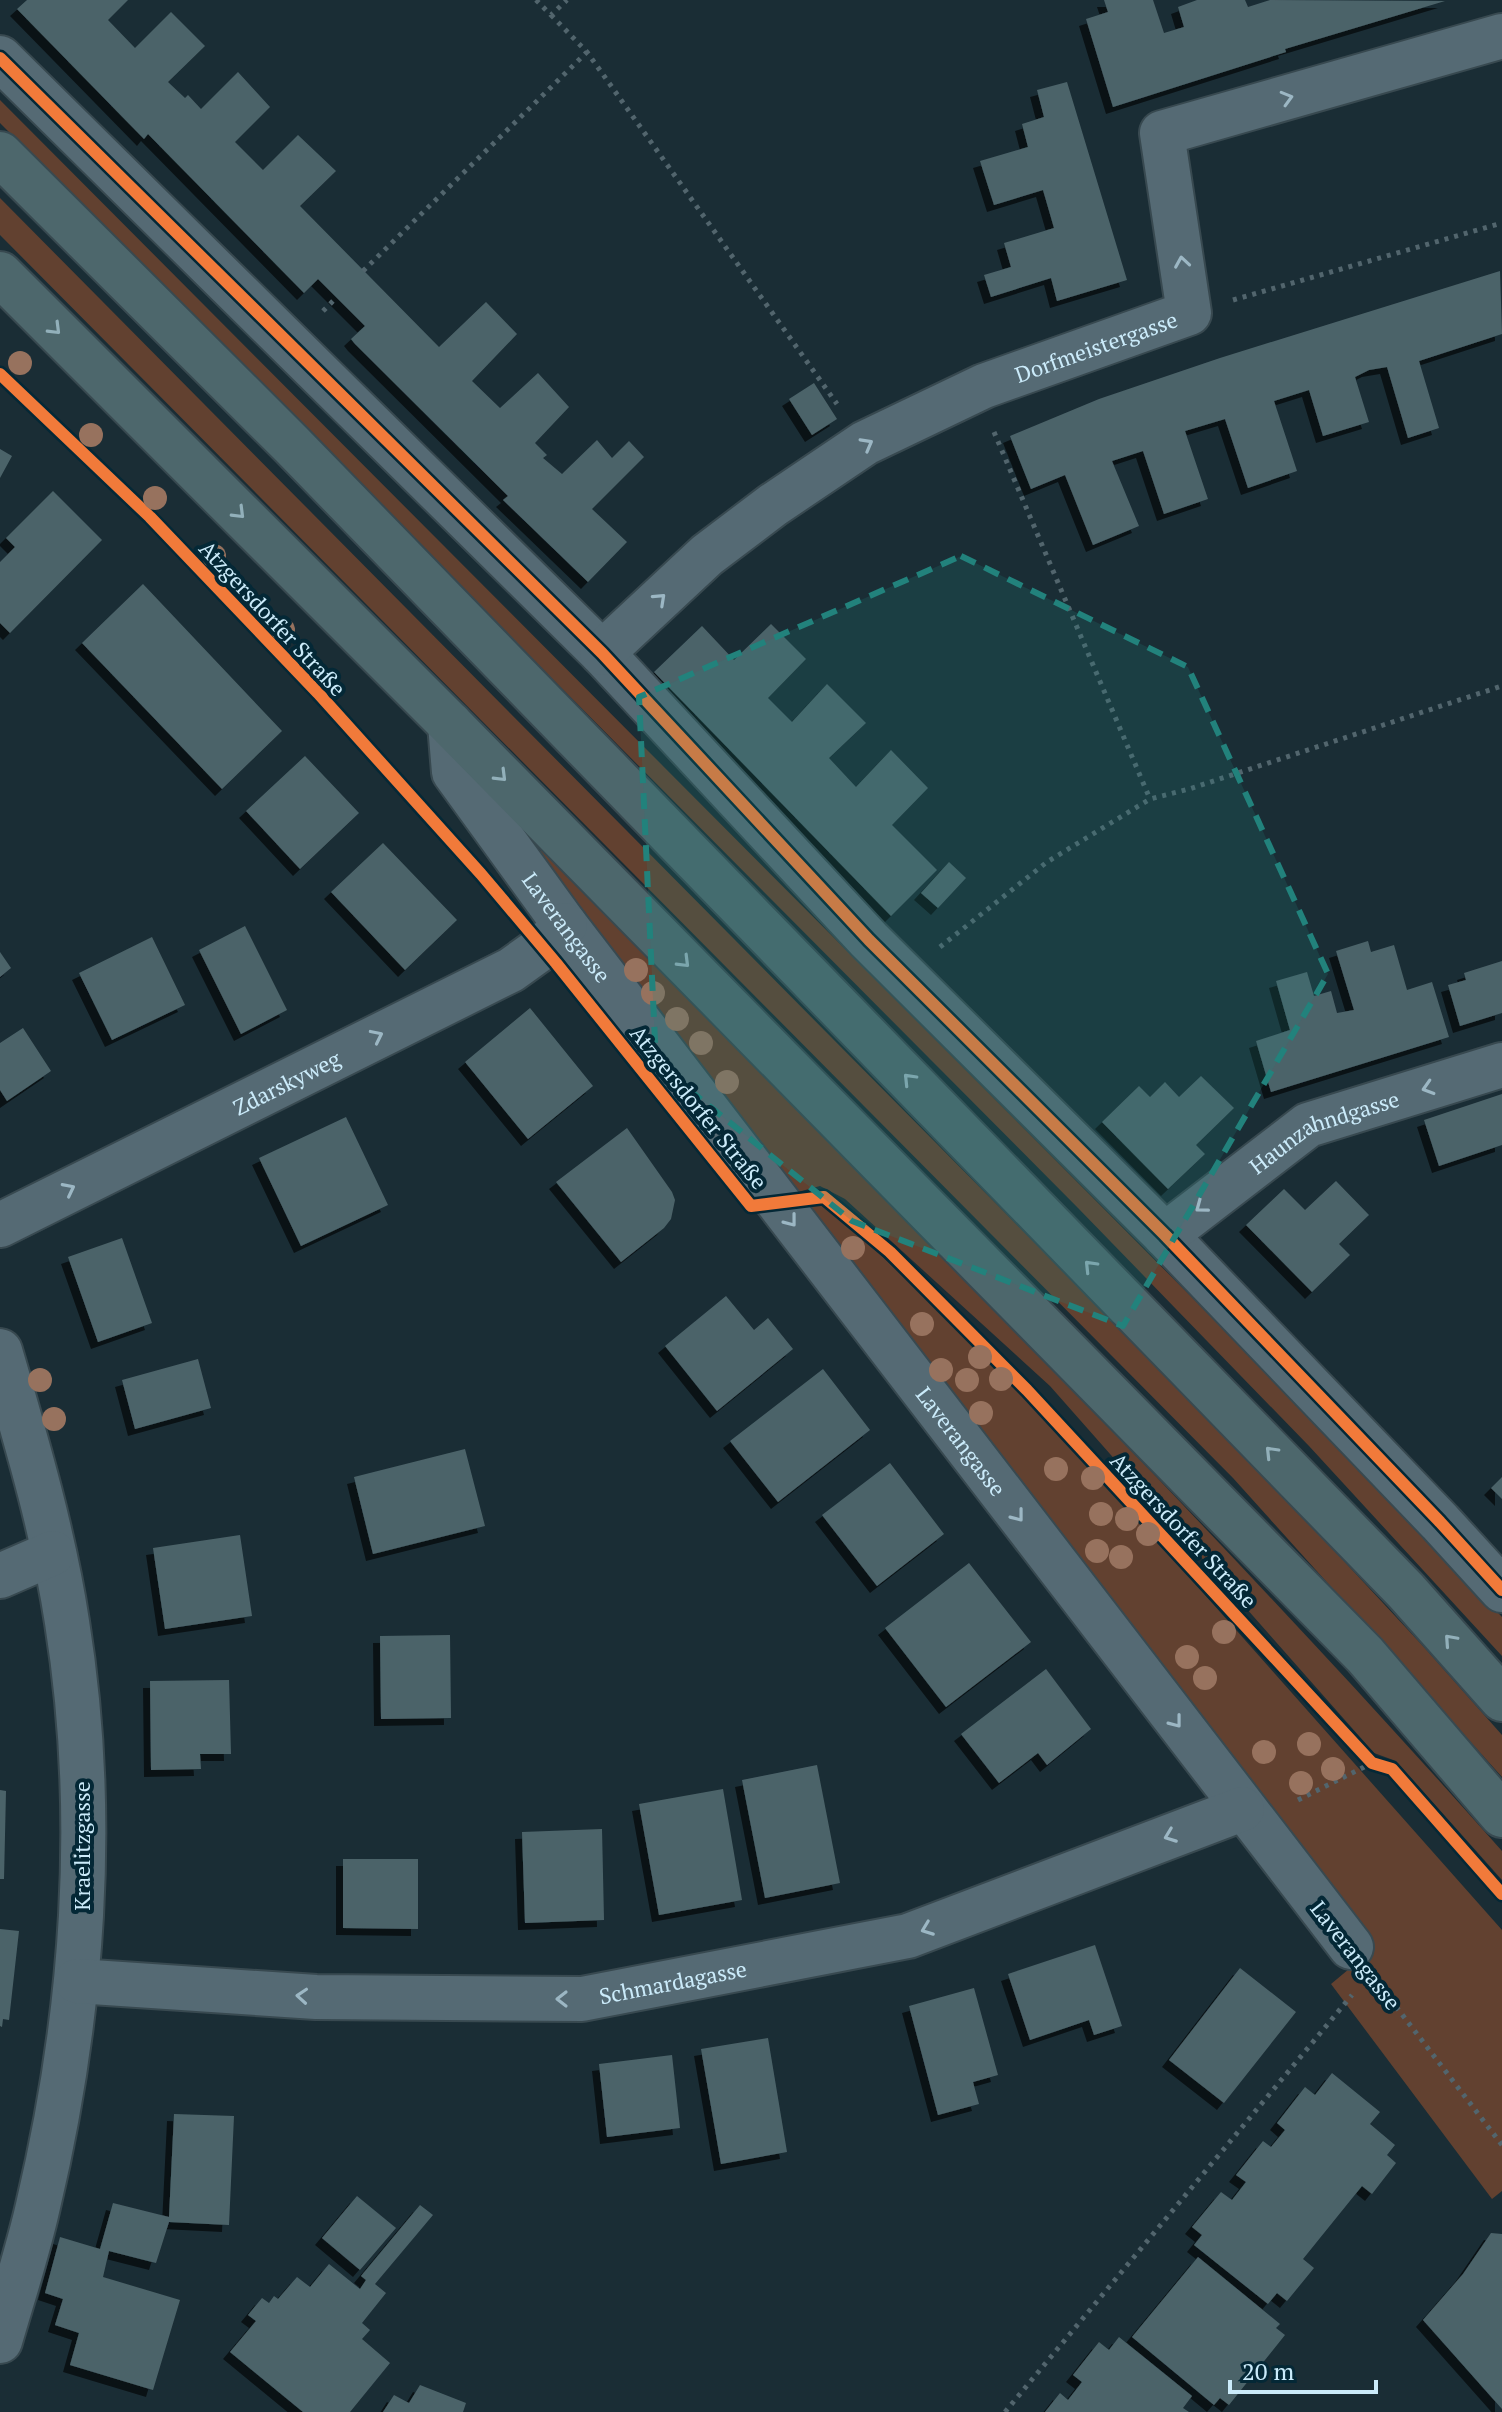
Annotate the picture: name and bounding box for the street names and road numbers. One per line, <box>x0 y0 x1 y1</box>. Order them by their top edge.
street label: Dorfmeistergasse <box>1011 304 1181 388</box>
street label: Atzgersdorfer Straße <box>193 534 353 702</box>
street label: Laverangasse <box>517 866 618 988</box>
street label: Atzgersdorfer Straße <box>624 1019 774 1195</box>
street label: Zdarskyweg <box>228 1043 345 1121</box>
street label: Haunzahndgasse <box>1243 1083 1403 1180</box>
street label: Laverangasse <box>910 1380 1013 1501</box>
street label: Atzgersdorfer Straße <box>1104 1446 1264 1614</box>
street label: Kraelitzgasse <box>67 1781 96 1911</box>
street label: Laverangasse <box>1304 1895 1408 2015</box>
street label: Schmardagasse <box>597 1953 749 2010</box>

